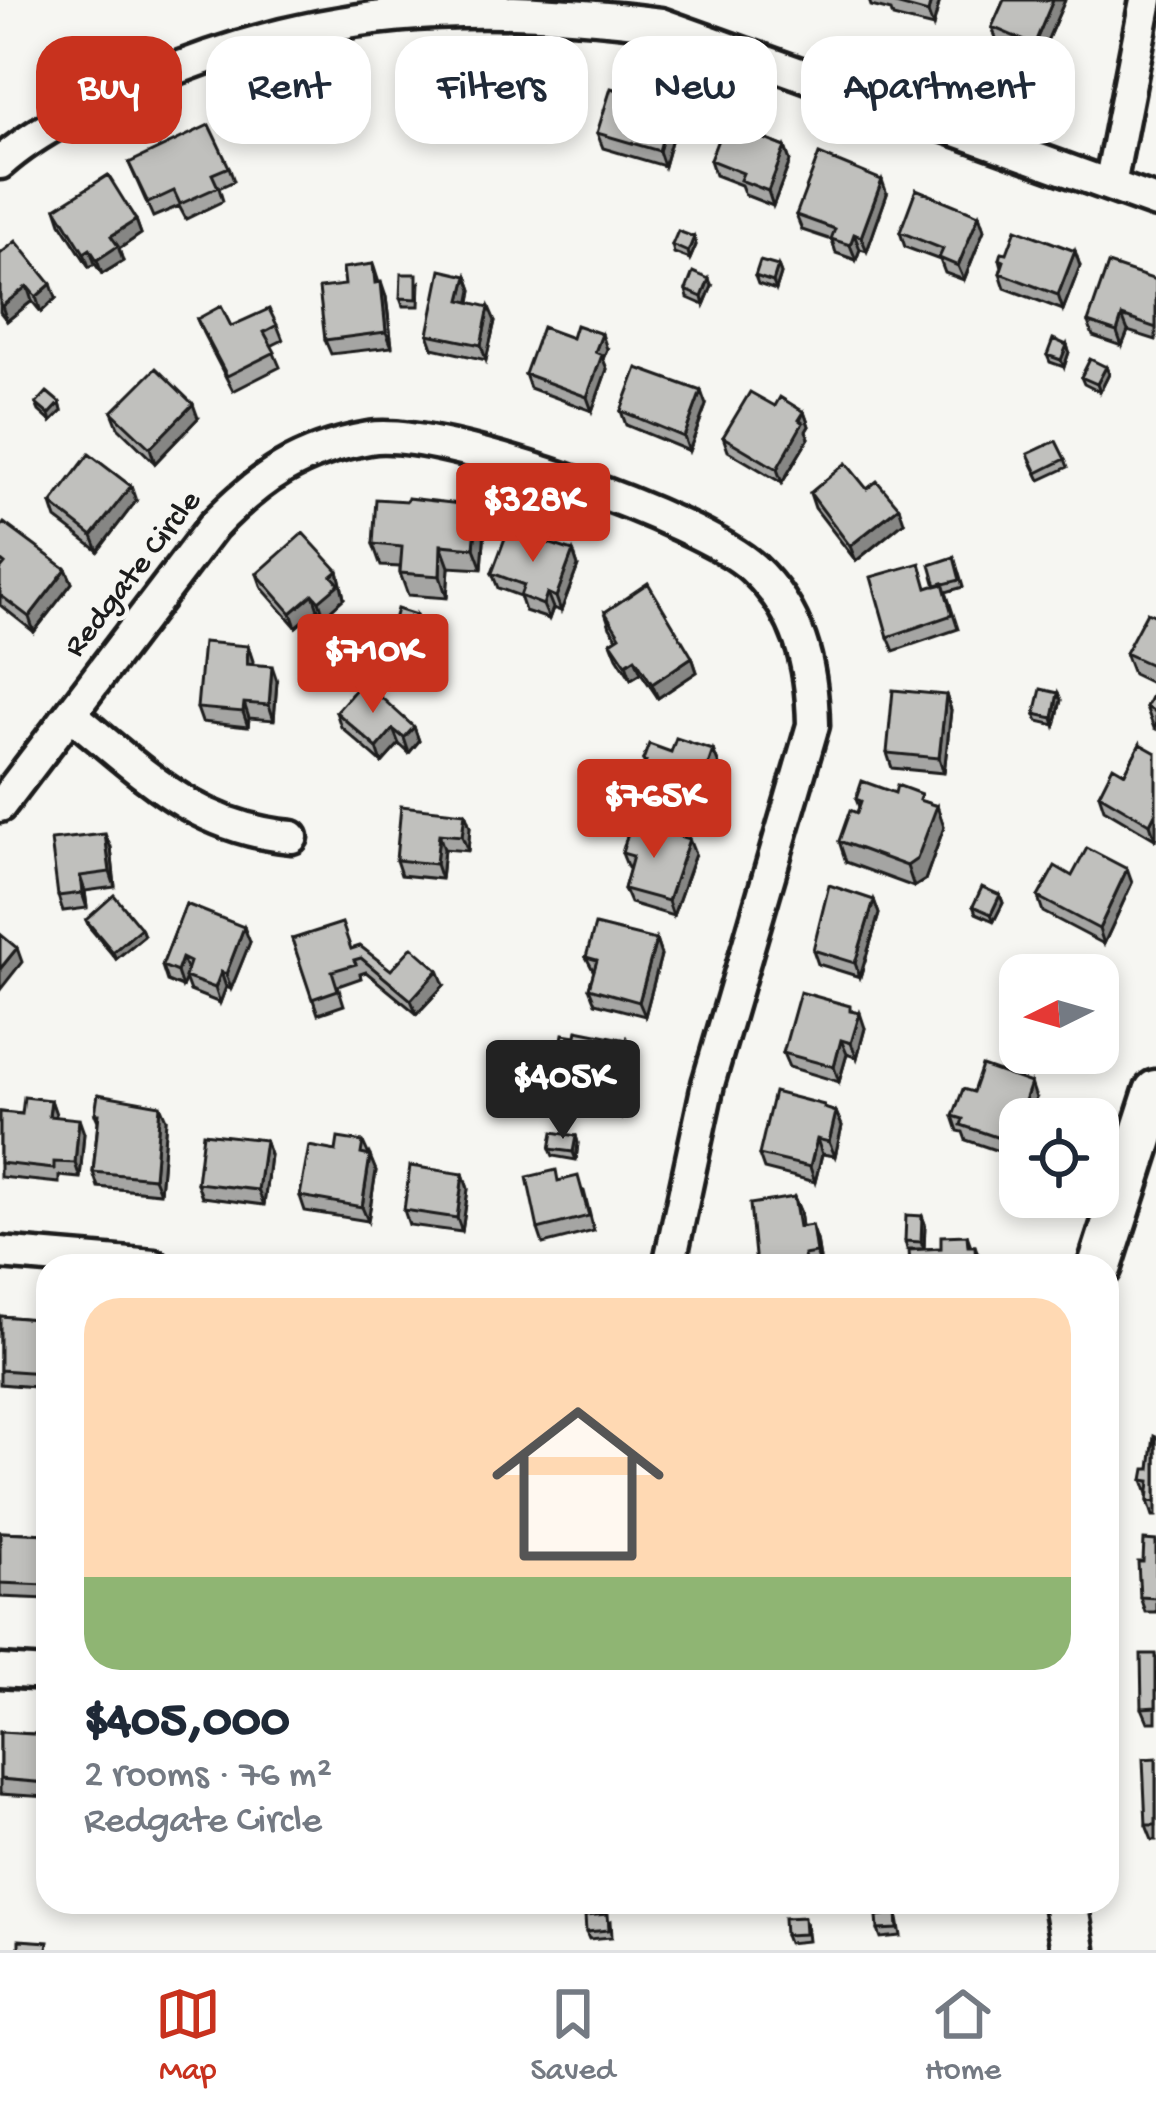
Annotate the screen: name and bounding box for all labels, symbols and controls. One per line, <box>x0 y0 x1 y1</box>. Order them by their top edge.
chip: Buy <box>36 36 182 144</box>
chip: Rent <box>206 36 371 144</box>
chip: Filters <box>395 36 588 144</box>
chip: New <box>612 36 777 144</box>
chip: Apartment <box>801 36 1075 144</box>
pin: $328K <box>449 463 617 565</box>
text: $328K <box>483 479 583 525</box>
street label: Redgate Circle <box>57 483 212 666</box>
pin: $710K <box>289 614 457 716</box>
text: $710K <box>324 630 422 676</box>
pin: $765K <box>570 759 738 861</box>
text: $765K <box>604 775 704 821</box>
north arrow <box>999 954 1119 1074</box>
map controls <box>999 954 1119 1218</box>
pin: $405K <box>479 1040 647 1142</box>
text: $405K <box>513 1056 613 1102</box>
button: locate <box>999 1098 1119 1218</box>
icon: home <box>470 1376 686 1592</box>
text: $405,000 <box>84 1694 290 1754</box>
text: 2 rooms · 76 m² <box>84 1754 332 1800</box>
text: Redgate Circle <box>84 1800 322 1846</box>
tab: Map <box>155 1981 221 2091</box>
tab: Saved <box>531 1981 615 2091</box>
tab: Home <box>925 1981 1001 2091</box>

